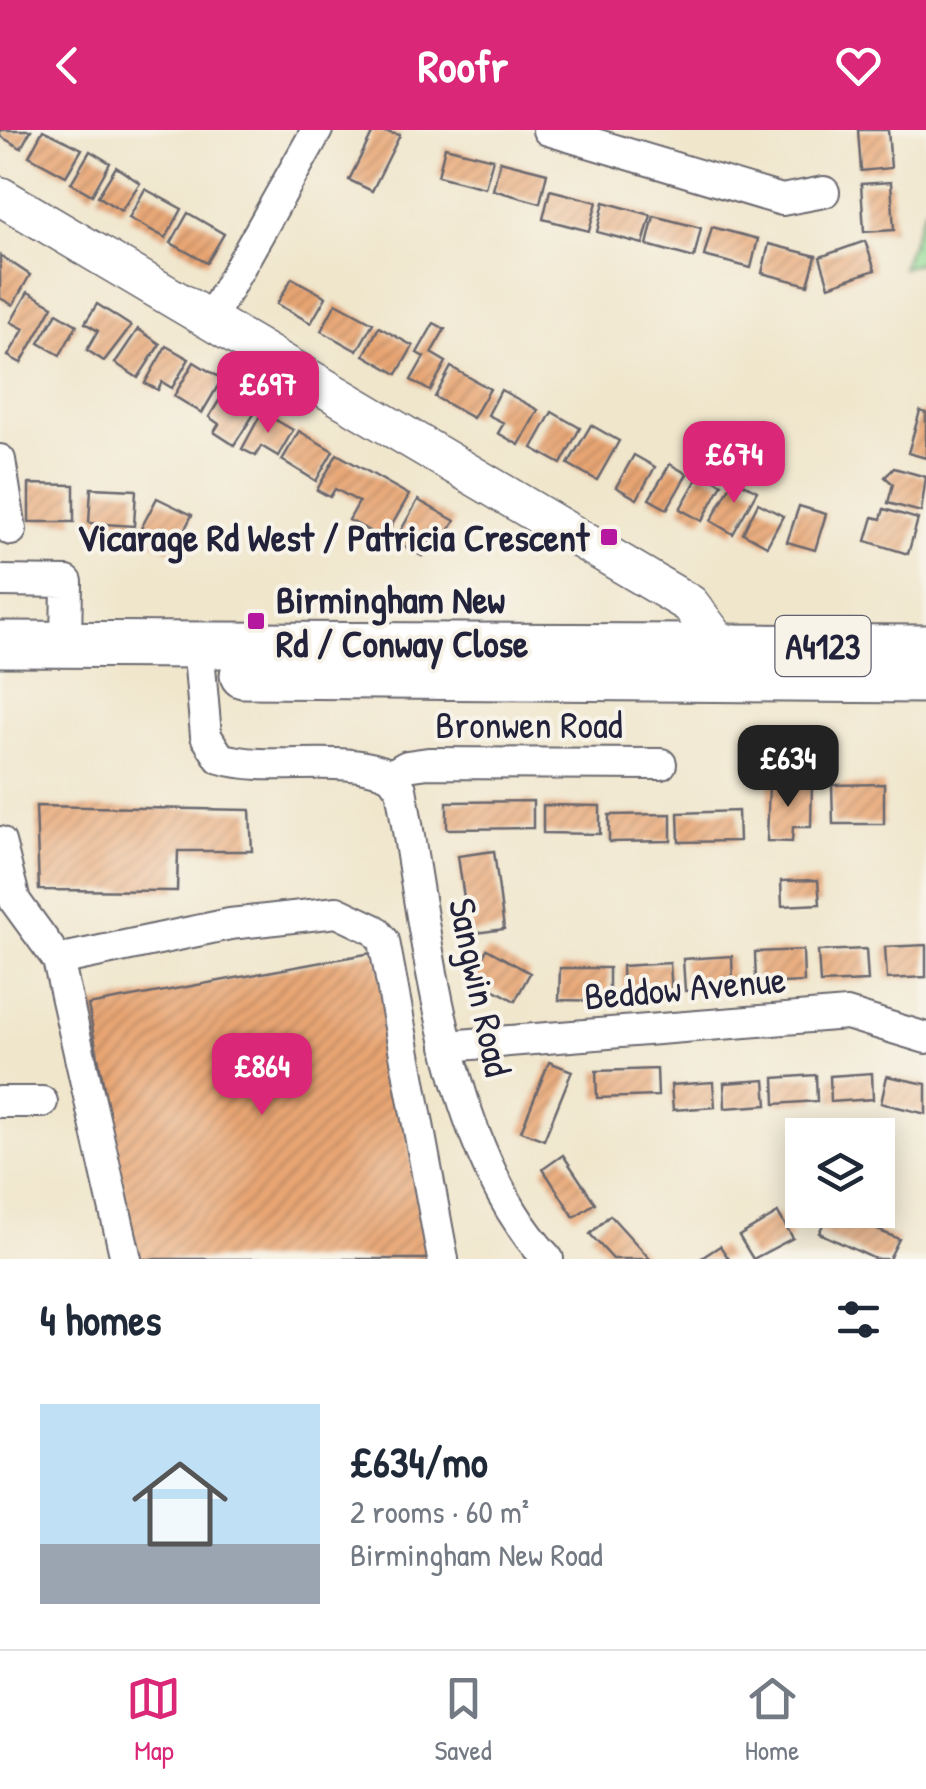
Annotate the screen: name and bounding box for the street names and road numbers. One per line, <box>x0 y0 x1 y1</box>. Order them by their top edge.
road number: A4123 <box>776 616 870 676</box>
street label: Bronwen Road <box>435 698 623 750</box>
street label: Sangwin Road <box>437 893 525 1081</box>
street label: Beddow Avenue <box>582 952 788 1022</box>

